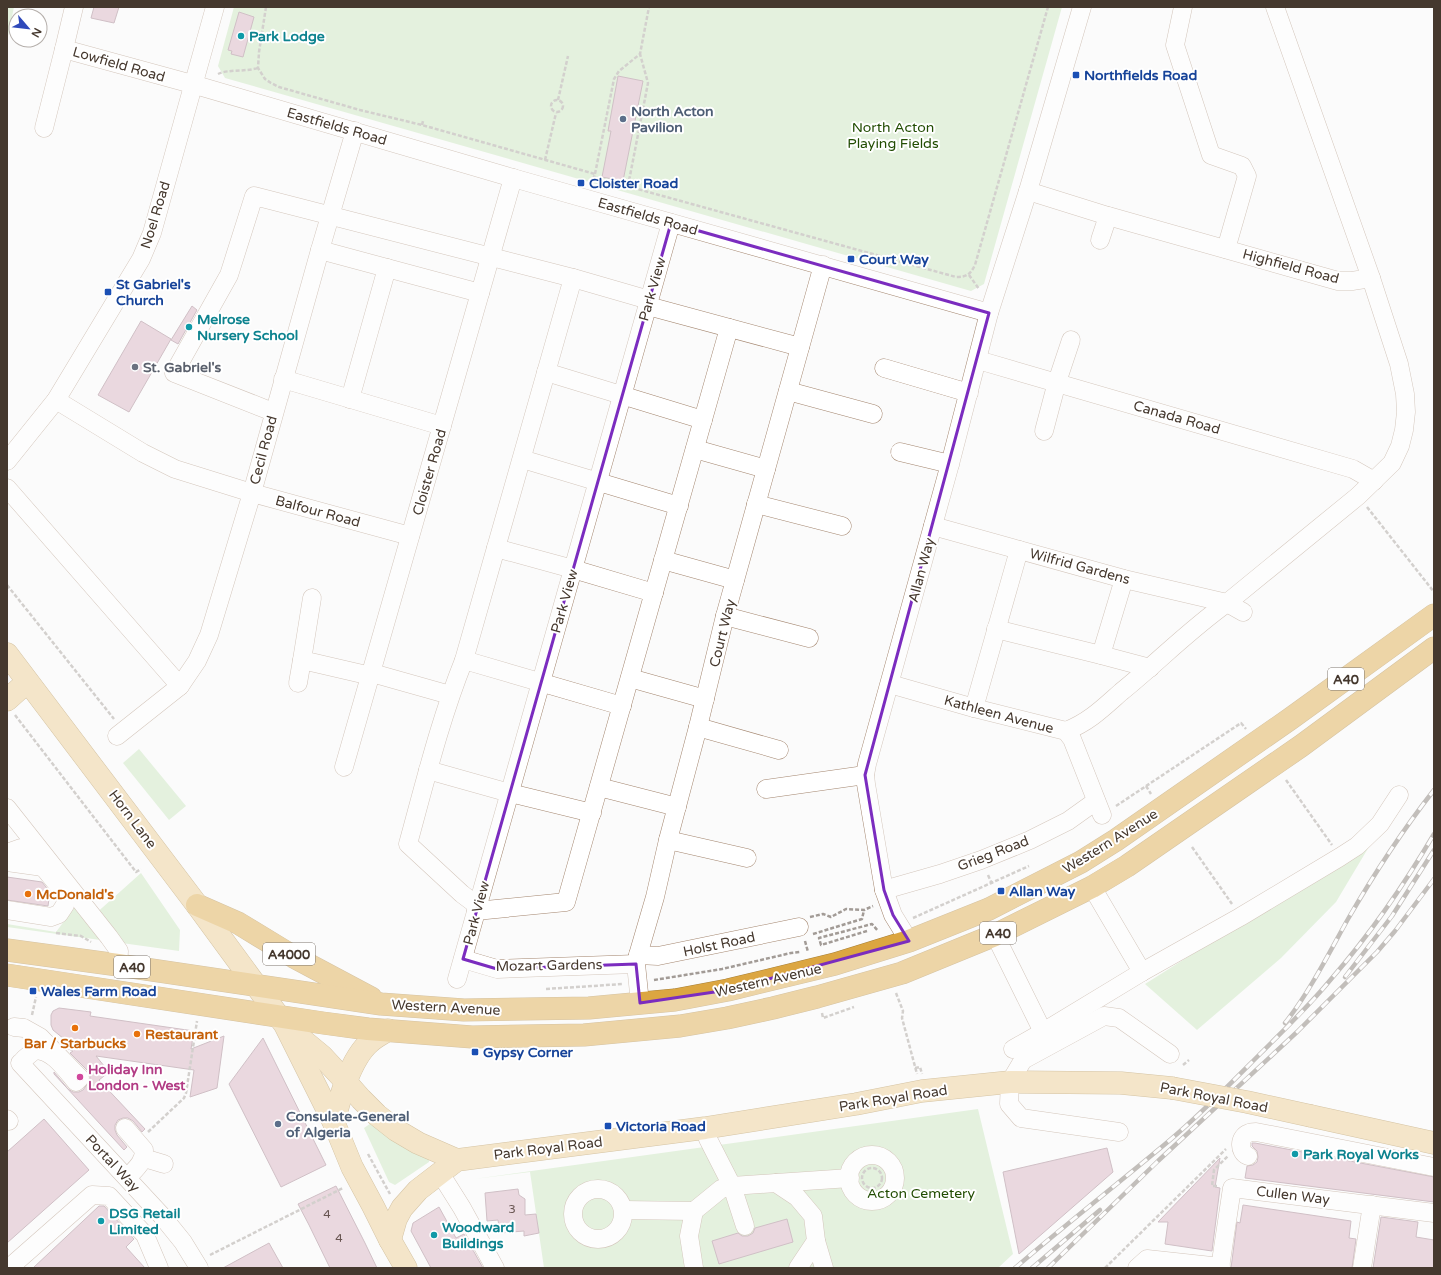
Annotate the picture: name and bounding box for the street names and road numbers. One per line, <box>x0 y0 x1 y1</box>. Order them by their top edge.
street label: Lowfield Road <box>71 43 167 86</box>
street label: Eastfields Road <box>285 104 389 149</box>
street label: Noel Road <box>137 179 174 251</box>
street label: Eastfields Road <box>596 194 700 239</box>
street label: Highfield Road <box>1241 245 1341 288</box>
street label: Park View <box>635 255 670 323</box>
street label: Canada Road <box>1131 397 1222 438</box>
street label: Cecil Road <box>246 414 281 486</box>
street label: Cloister Road <box>409 427 450 517</box>
street label: Balfour Road <box>274 492 362 531</box>
street label: Allan Way <box>905 535 938 604</box>
street label: Wilfrid Gardens <box>1028 545 1132 588</box>
street label: Park View <box>547 567 582 635</box>
street label: Court Way <box>706 597 739 669</box>
road number: A40 <box>1328 668 1364 690</box>
street label: Kathleen Avenue <box>942 692 1056 737</box>
street label: Horn Lane <box>105 787 160 852</box>
street label: Western Avenue <box>1060 805 1161 877</box>
street label: Grieg Road <box>955 832 1031 875</box>
street label: Park View <box>460 879 493 947</box>
road number: A40 <box>980 922 1016 944</box>
street label: Holst Road <box>682 929 757 960</box>
road number: A4000 <box>263 943 315 965</box>
road number: A40 <box>114 956 150 978</box>
street label: Mozart Gardens <box>496 956 603 975</box>
street label: Western Avenue <box>713 960 823 1001</box>
street label: Western Avenue <box>391 996 501 1019</box>
street label: Park Royal Road <box>1159 1079 1269 1116</box>
street label: Park Royal Road <box>838 1082 949 1115</box>
street label: Portal Way <box>82 1131 144 1196</box>
street label: Park Royal Road <box>493 1133 603 1164</box>
street label: Cullen Way <box>1255 1183 1331 1209</box>

